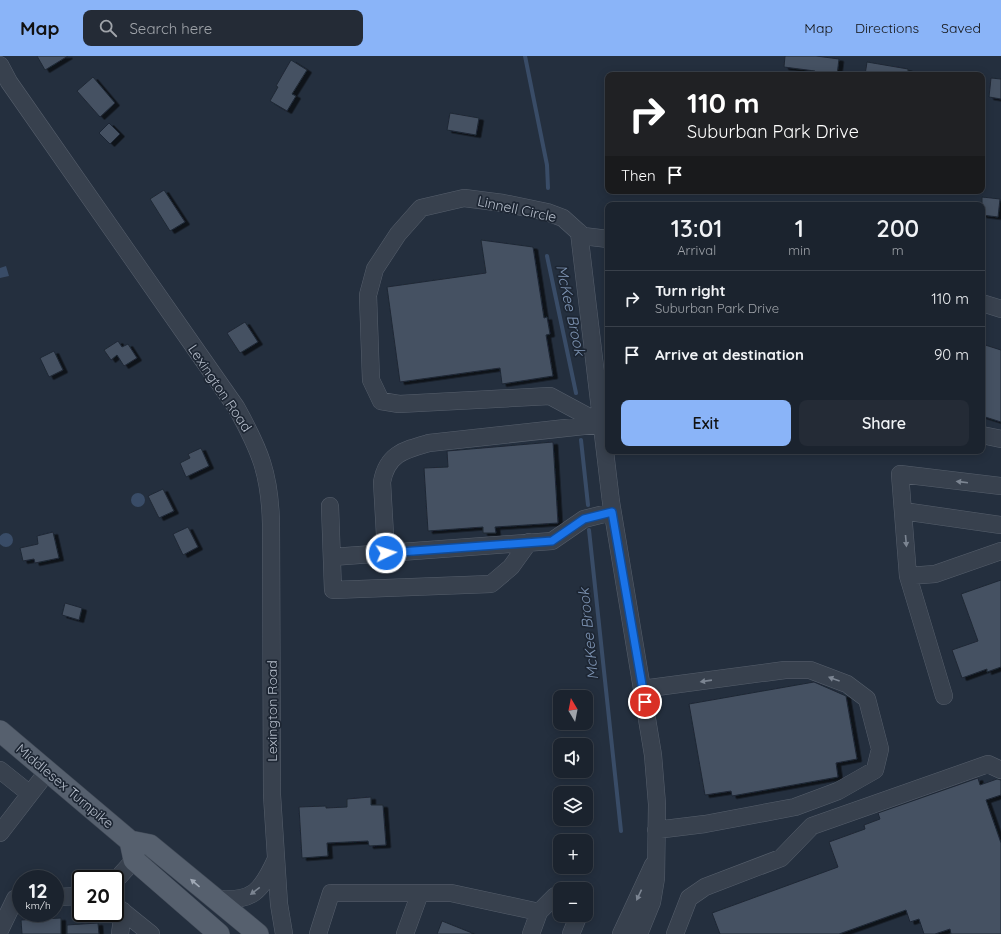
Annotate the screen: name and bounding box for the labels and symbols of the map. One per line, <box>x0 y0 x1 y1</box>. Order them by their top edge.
street label: Linnell Circle <box>476 192 558 226</box>
water label: McKee Brook <box>552 263 590 359</box>
street label: Lexington Road <box>184 341 256 435</box>
one-way arrow <box>956 479 968 485</box>
position arrow <box>365 532 407 574</box>
one-way arrow <box>902 535 909 548</box>
water label: McKee Brook <box>574 585 602 681</box>
street label: Lexington Road <box>263 660 281 762</box>
one-way arrow <box>827 676 839 682</box>
one-way arrow <box>700 677 712 684</box>
pin <box>628 685 662 719</box>
north arrow <box>553 690 593 730</box>
street label: Middlesex Turnpike <box>12 740 118 832</box>
speed limit sign: 20 <box>72 870 124 922</box>
one-way arrow <box>190 879 200 888</box>
one-way arrow <box>250 887 261 895</box>
one-way arrow <box>636 889 642 900</box>

